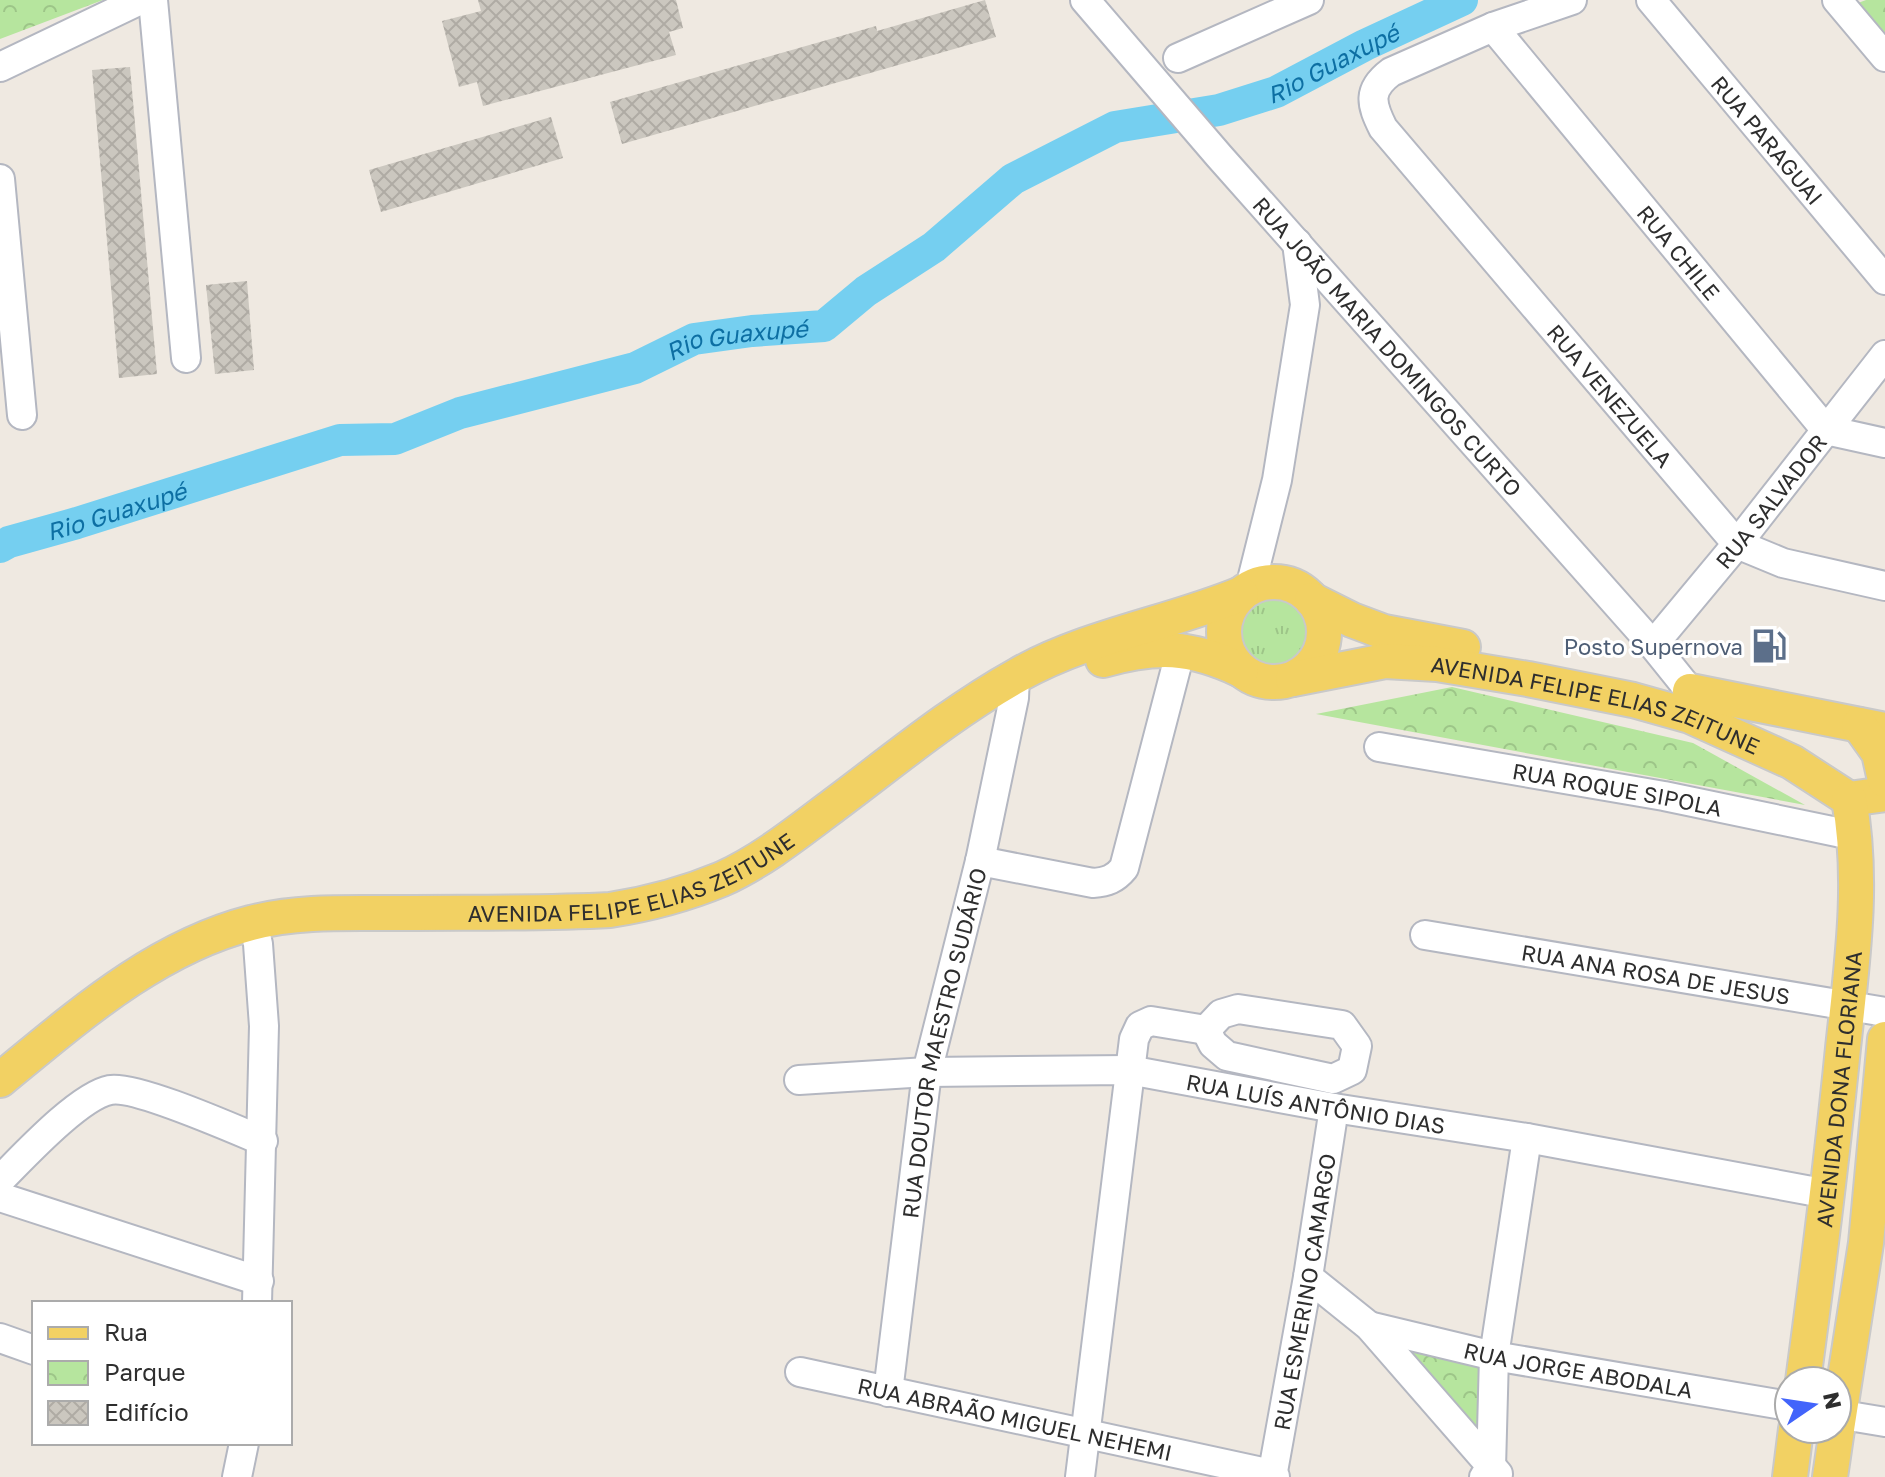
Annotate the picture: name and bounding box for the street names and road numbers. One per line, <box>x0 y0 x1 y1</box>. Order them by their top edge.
street label: RUA PARAGUAI <box>1706 70 1829 210</box>
street label: RUA JOÃO MARIA DOMINGOS CURTO <box>1248 191 1528 502</box>
street label: RUA CHILE <box>1632 199 1726 305</box>
street label: RUA VENEZUELA <box>1542 318 1679 472</box>
street label: RUA SALVADOR <box>1709 428 1832 574</box>
street label: AVENIDA FELIPE ELIAS ZEITUNE <box>1429 650 1764 759</box>
street label: RUA ROQUE SIPOLA <box>1510 757 1725 821</box>
street label: AVENIDA FELIPE ELIAS ZEITUNE <box>468 826 799 926</box>
street label: RUA DOUTOR MAESTRO SUDÁRIO <box>896 865 991 1220</box>
street label: RUA ANA ROSA DE JESUS <box>1520 938 1792 1009</box>
street label: AVENIDA DONA FLORIANA <box>1810 950 1867 1229</box>
street label: RUA LUÍS ANTÔNIO DIAS <box>1184 1067 1447 1139</box>
street label: RUA ESMERINO CAMARGO <box>1267 1151 1340 1432</box>
street label: RUA JORGE ABODALA <box>1461 1336 1695 1403</box>
street label: RUA ABRAÃO MIGUEL NEHEMI <box>855 1371 1175 1466</box>

